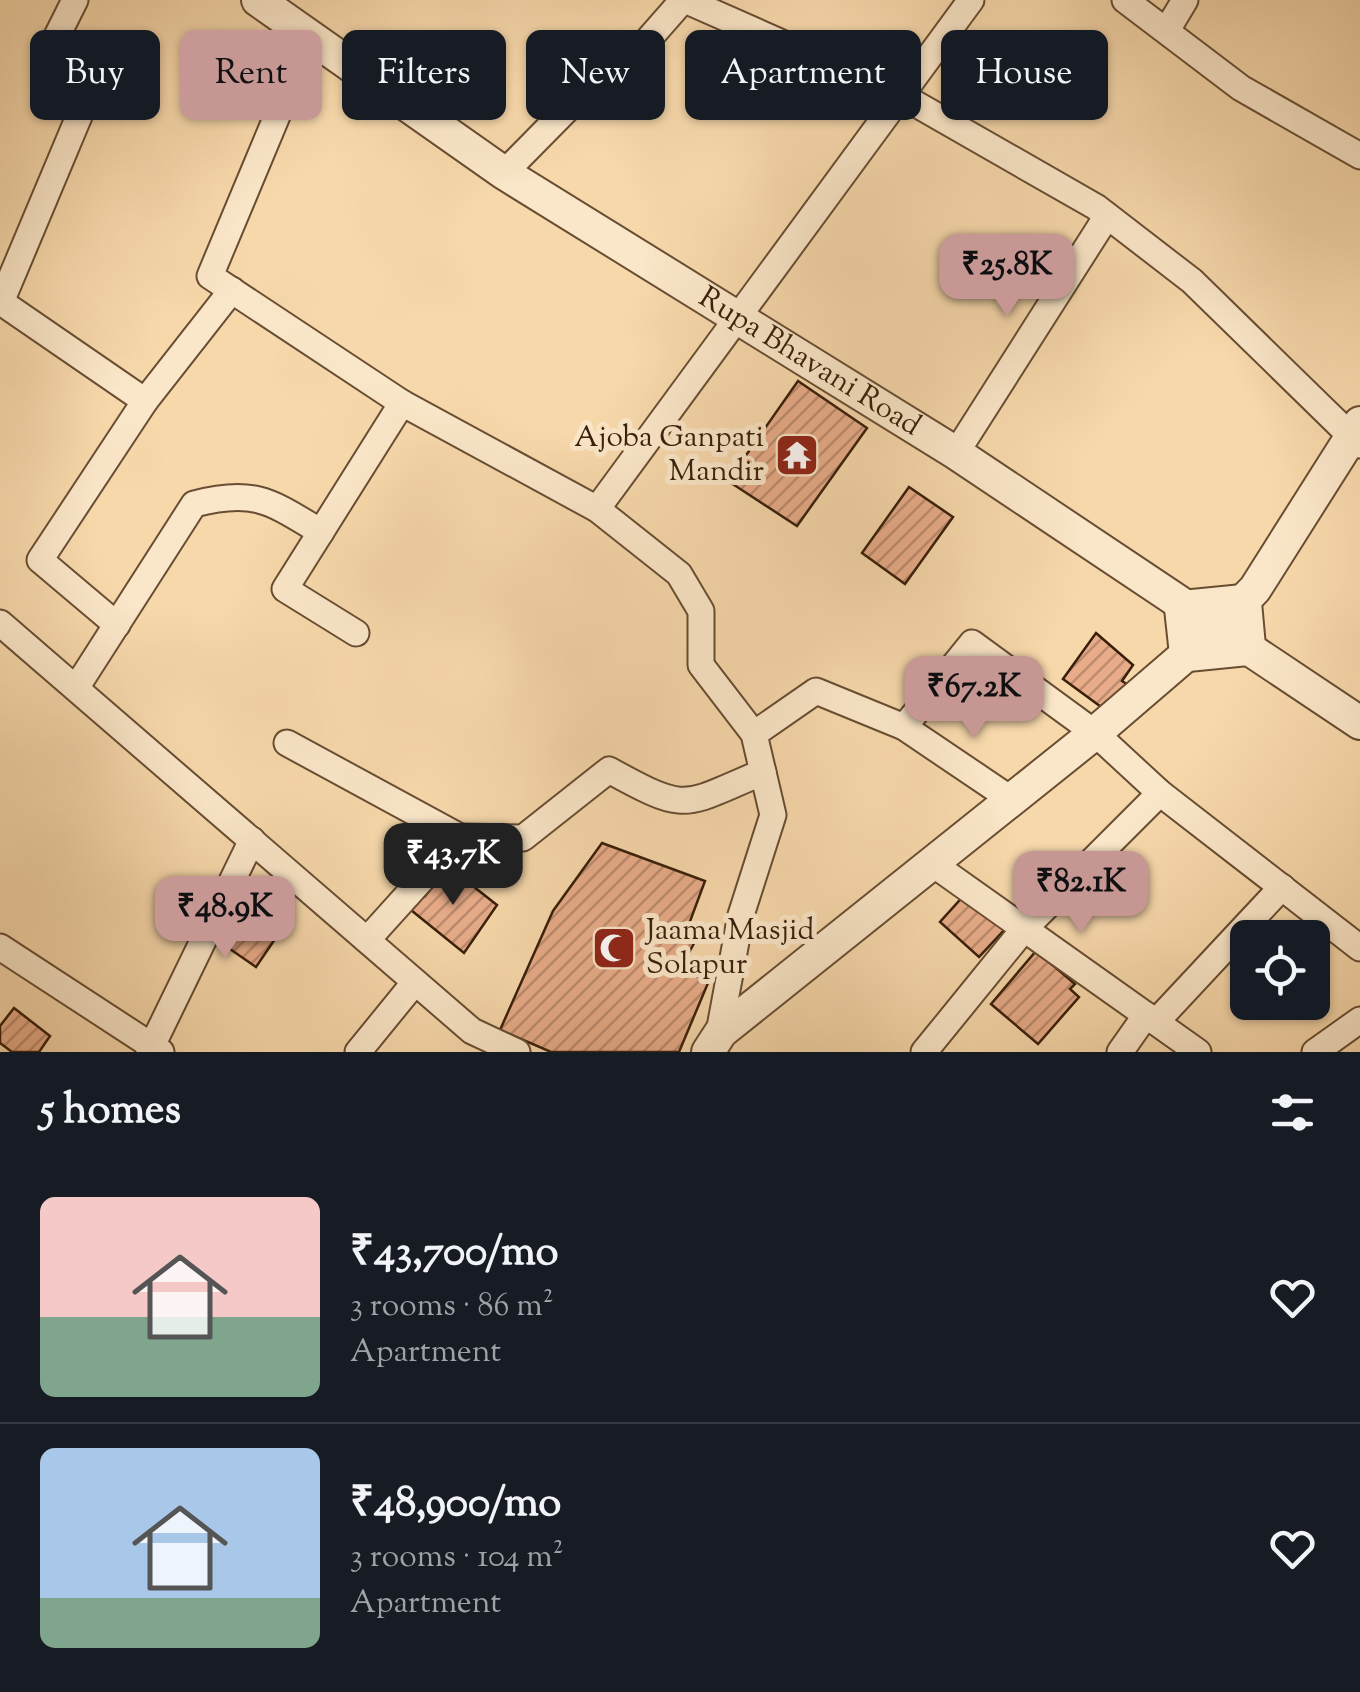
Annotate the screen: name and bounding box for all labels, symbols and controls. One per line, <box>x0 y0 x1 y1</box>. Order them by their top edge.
chip: Buy <box>30 30 160 120</box>
chip: Rent <box>180 30 322 120</box>
chip: Filters <box>342 30 506 120</box>
chip: New <box>526 30 665 120</box>
chip: Apartment <box>685 30 921 120</box>
chip: House <box>941 30 1108 120</box>
pin: ₹25.8K <box>926 234 1088 319</box>
text: ₹25.8K <box>961 243 1053 289</box>
street label: Rupa Bhavani Road <box>690 277 929 447</box>
place label: Ajoba Ganpati Mandir <box>574 417 764 494</box>
temple icon: Ajoba Ganpati Mandir <box>774 432 820 478</box>
pin: ₹67.2K <box>893 656 1055 741</box>
text: ₹67.2K <box>927 665 1021 711</box>
pin: ₹43.7K <box>372 823 534 908</box>
text: ₹43.7K <box>406 832 500 878</box>
pin: ₹82.1K <box>1000 851 1162 936</box>
text: ₹82.1K <box>1035 860 1127 906</box>
pin: ₹48.9K <box>144 876 306 961</box>
text: ₹48.9K <box>177 885 273 931</box>
place label: Jaama Masjid Solapur <box>644 910 814 987</box>
map controls <box>1230 920 1330 1020</box>
button: locate <box>1230 920 1330 1020</box>
mosque icon: Jaama Masjid Solapur <box>591 925 637 971</box>
text: 5 homes <box>40 1082 181 1142</box>
icon: filters <box>1265 1085 1320 1140</box>
text: ₹43,700/mo <box>350 1224 558 1284</box>
icon: home <box>120 1237 240 1357</box>
icon: heart <box>1265 1270 1320 1325</box>
text: 3 rooms · 86 m² <box>350 1284 553 1330</box>
text: Apartment <box>350 1330 501 1376</box>
text: ₹48,900/mo <box>350 1475 561 1535</box>
icon: home <box>120 1488 240 1608</box>
icon: heart <box>1265 1521 1320 1576</box>
text: 3 rooms · 104 m² <box>350 1535 564 1581</box>
text: Apartment <box>350 1581 501 1627</box>

